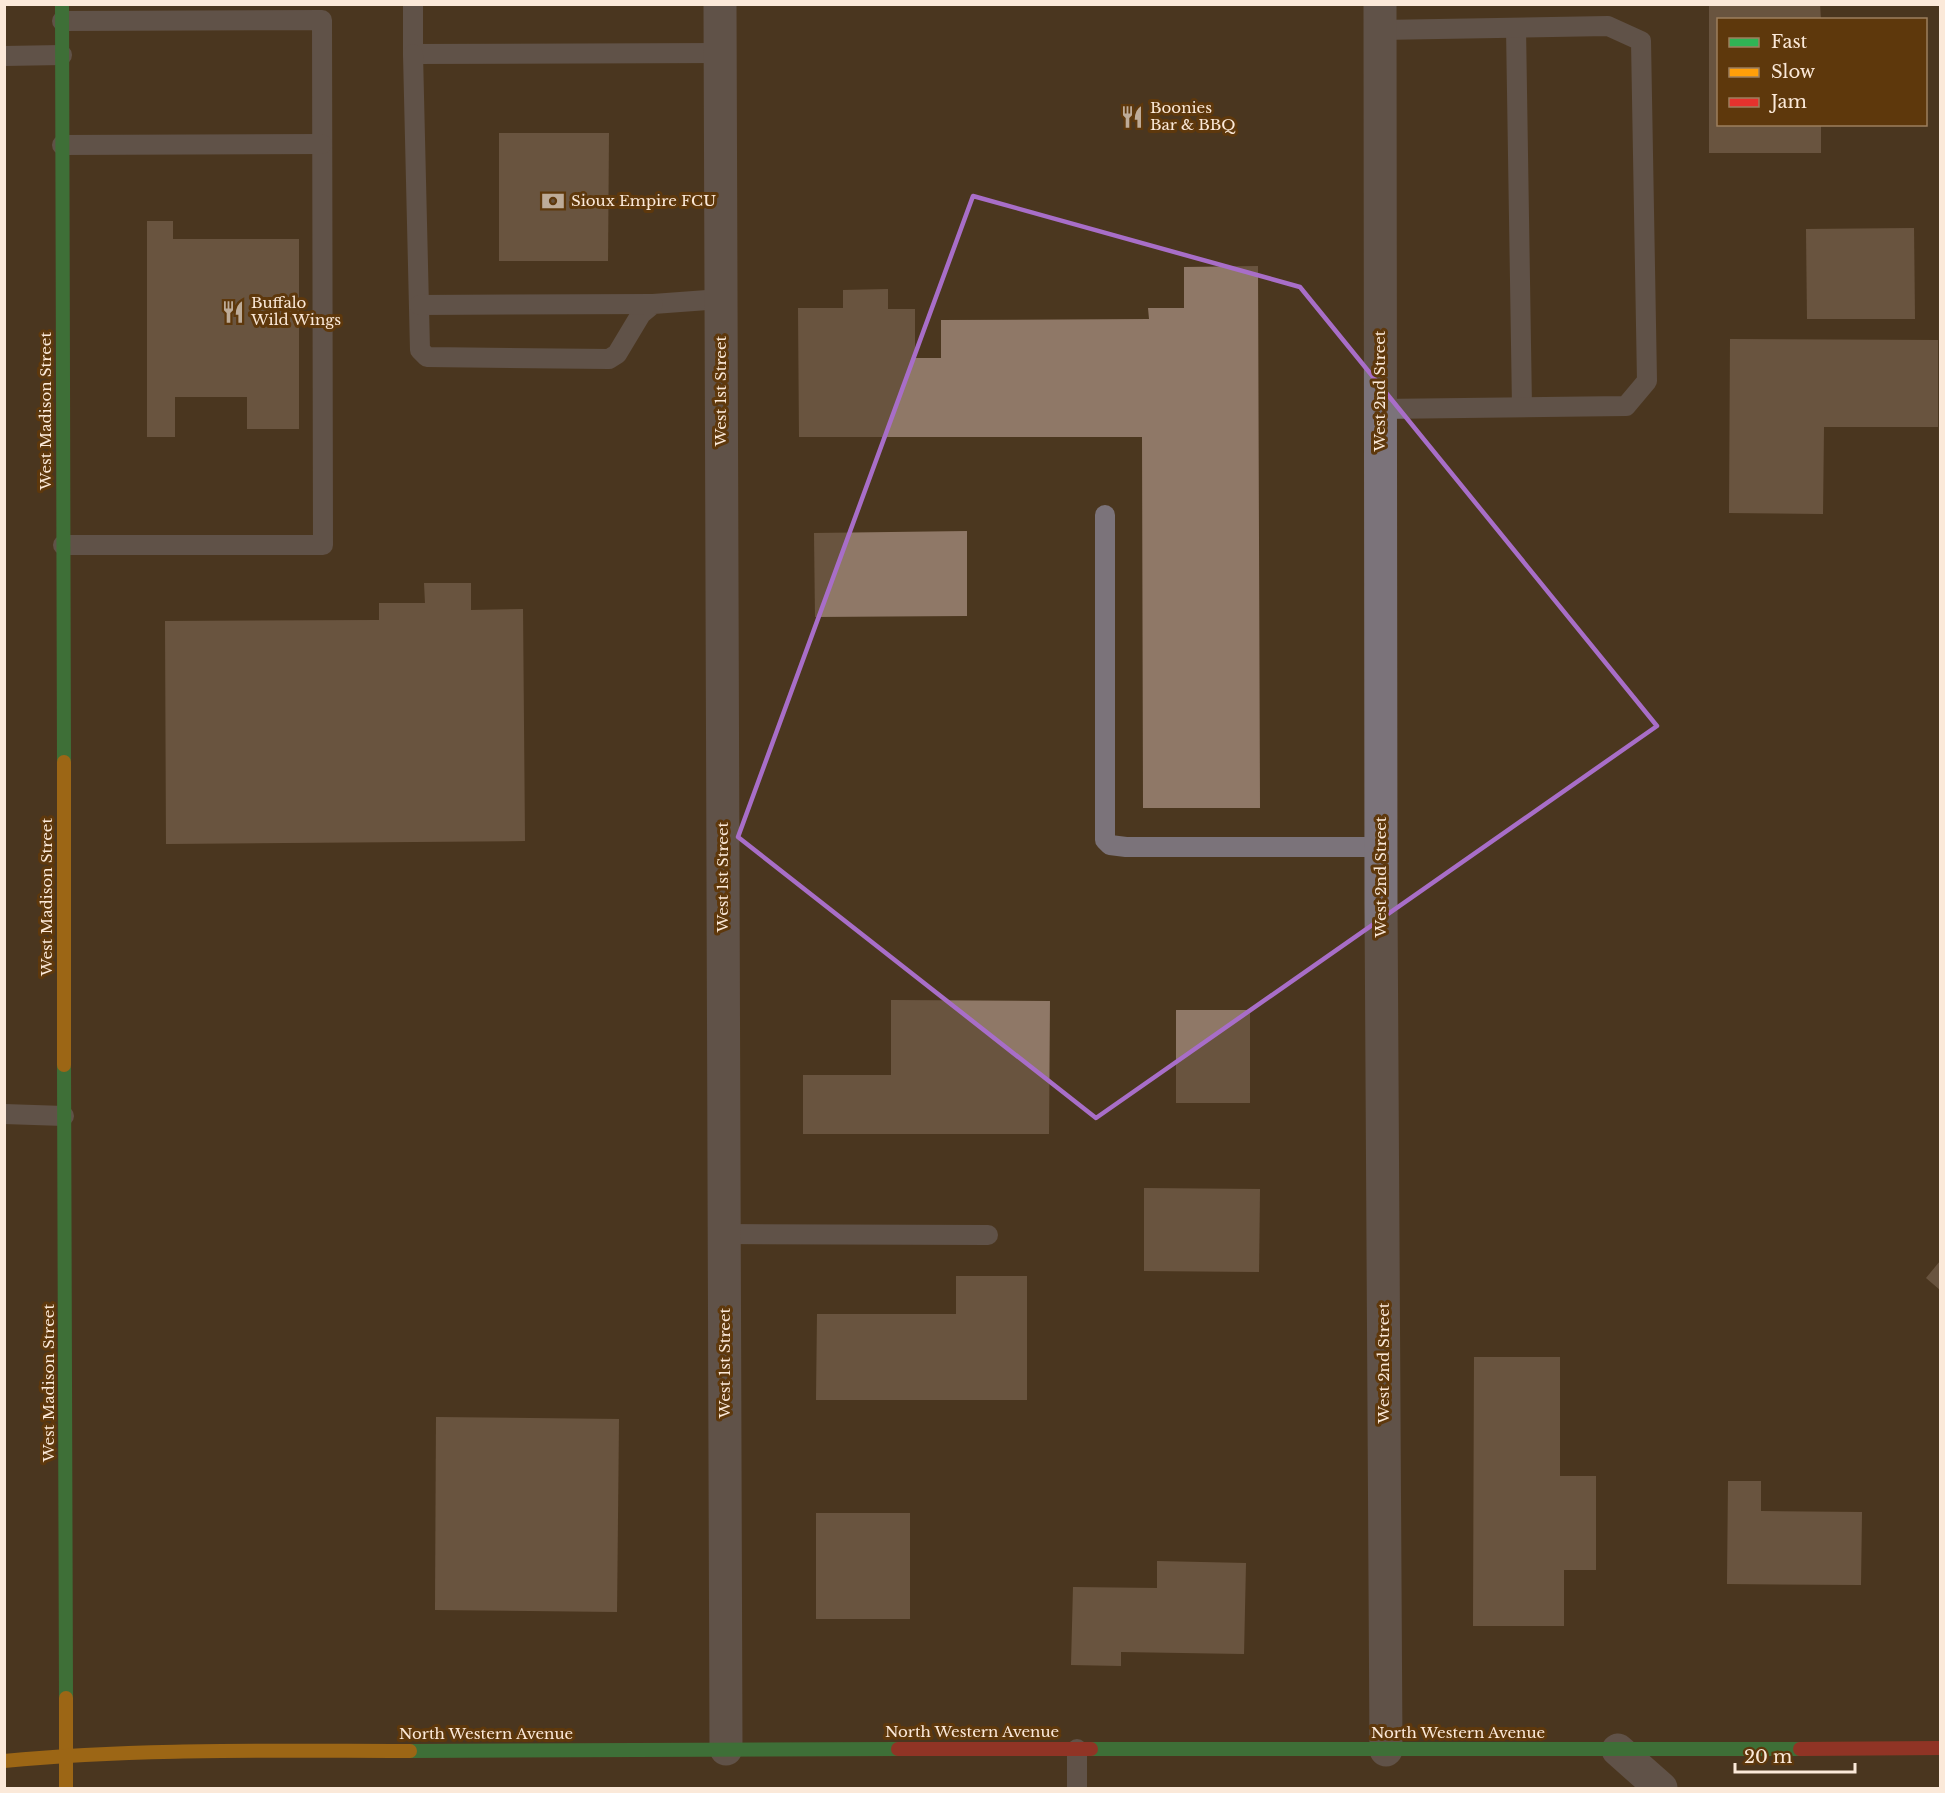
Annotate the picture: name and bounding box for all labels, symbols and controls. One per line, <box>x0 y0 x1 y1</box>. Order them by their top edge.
legend <box>1717 18 1927 126</box>
text: Fast <box>1771 31 1808 53</box>
text: Slow <box>1771 61 1816 83</box>
text: Jam <box>1769 91 1807 113</box>
place label: Boonies Bar & BBQ <box>1150 98 1236 134</box>
restaurant icon: Boonies Bar & BBQ <box>1119 104 1145 130</box>
bank icon: Sioux Empire FCU <box>540 188 566 214</box>
place label: Sioux Empire FCU <box>571 191 716 210</box>
place label: Buffalo Wild Wings <box>250 293 341 329</box>
restaurant icon: Buffalo Wild Wings <box>220 299 246 325</box>
street label: West 2nd Street <box>1370 330 1389 453</box>
street label: West Madison Street <box>36 332 55 491</box>
street label: West 1st Street <box>711 335 730 447</box>
street label: West 2nd Street <box>1371 816 1390 939</box>
street label: West Madison Street <box>37 818 56 977</box>
street label: West 1st Street <box>713 821 732 933</box>
street label: West 2nd Street <box>1374 1302 1393 1425</box>
street label: West Madison Street <box>39 1304 58 1463</box>
street label: West 1st Street <box>715 1307 734 1419</box>
street label: North Western Avenue <box>885 1722 1059 1741</box>
street label: North Western Avenue <box>1371 1723 1545 1742</box>
street label: North Western Avenue <box>399 1724 573 1743</box>
scale bar <box>1735 1736 1855 1774</box>
text: 20 m <box>1744 1746 1792 1768</box>

